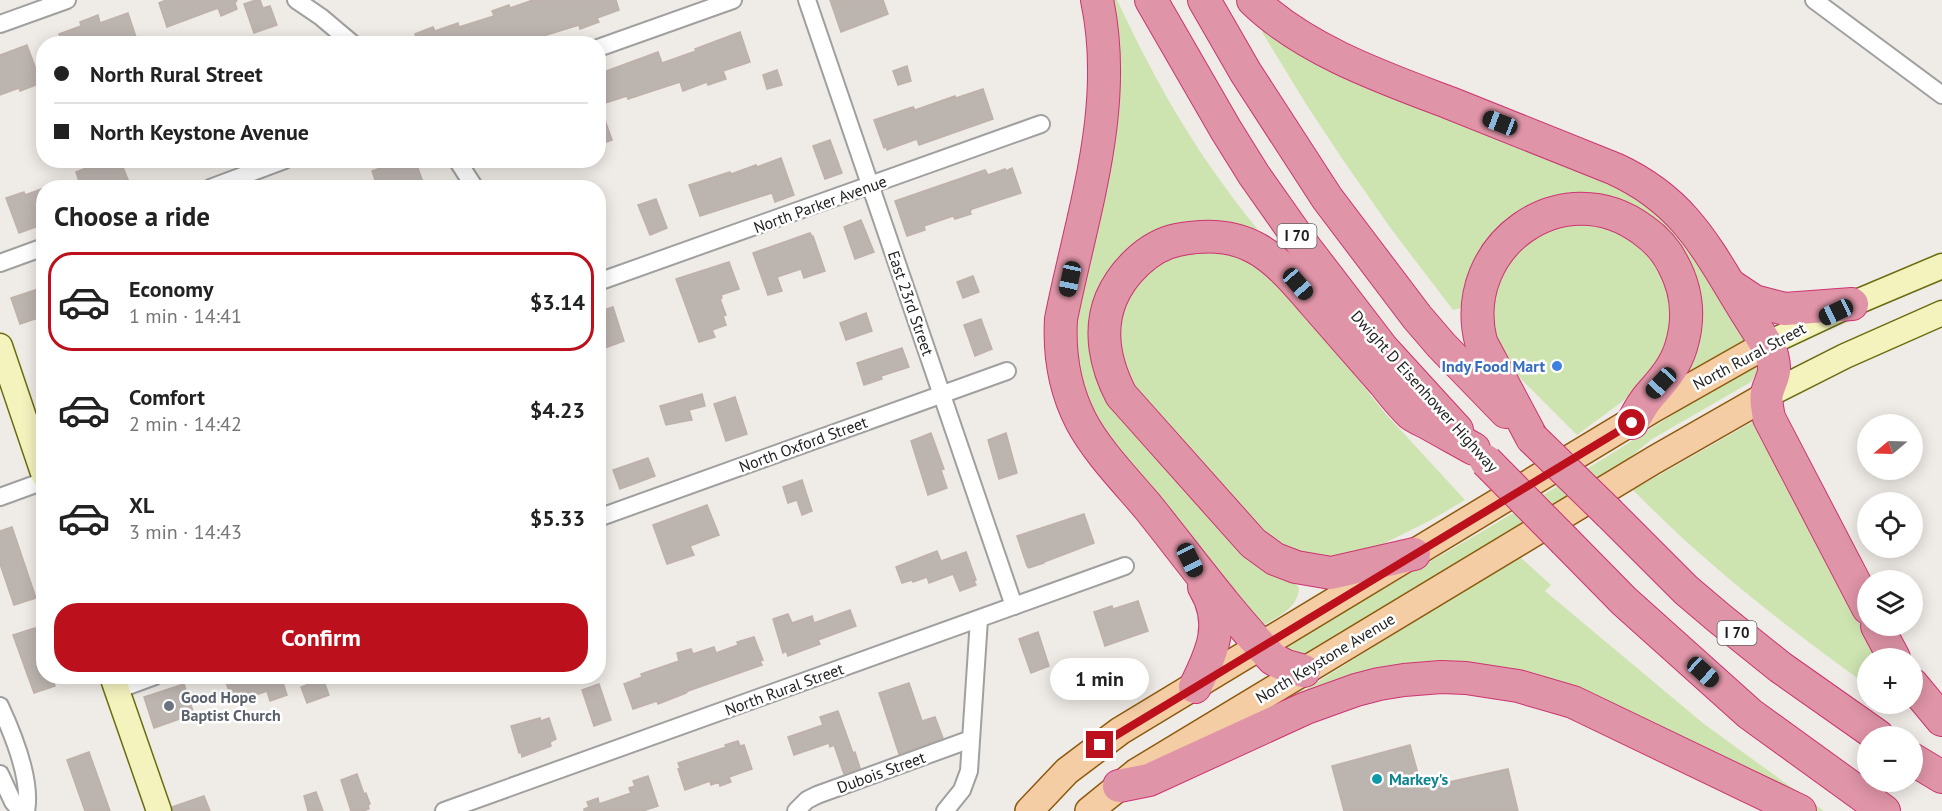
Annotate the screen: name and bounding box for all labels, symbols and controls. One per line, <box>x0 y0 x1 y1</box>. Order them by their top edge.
text: North Rural Street <box>90 60 263 88</box>
car <box>1480 108 1520 138</box>
text: North Keystone Avenue <box>90 118 309 146</box>
street label: North Parker Avenue <box>751 171 889 237</box>
text: Choose a ride <box>54 199 210 233</box>
road number: I 70 <box>1278 224 1316 248</box>
street label: East 23rd Street <box>884 248 938 359</box>
car <box>1057 260 1083 298</box>
car <box>1279 265 1317 303</box>
icon: car <box>57 275 111 329</box>
text: Economy <box>129 275 213 303</box>
text: $3.14 <box>530 288 585 316</box>
car <box>1816 296 1856 328</box>
text: 1 min · 14:41 <box>129 303 242 329</box>
street label: Dwight D Eisenhower Highway <box>1347 306 1503 476</box>
street label: North Rural Street <box>1689 318 1809 394</box>
place label: Indy Food Mart <box>1442 356 1545 376</box>
marker: Indy Food Mart <box>1550 359 1564 373</box>
car <box>1642 364 1680 402</box>
icon: car <box>57 383 111 437</box>
text: Comfort <box>129 383 205 411</box>
text: $4.23 <box>530 396 585 424</box>
route start <box>1618 409 1645 436</box>
text: 2 min · 14:42 <box>129 411 242 437</box>
street label: North Oxford Street <box>736 411 870 477</box>
north arrow <box>1857 414 1923 480</box>
map controls <box>1857 414 1923 792</box>
icon: car <box>57 491 111 545</box>
text: XL <box>129 491 154 519</box>
button: locate <box>1857 492 1923 558</box>
text: $5.33 <box>530 504 585 532</box>
text: 3 min · 14:43 <box>129 519 242 545</box>
car <box>1174 540 1206 580</box>
button: layers <box>1857 570 1923 636</box>
button: Confirm <box>54 603 588 672</box>
street label: North Keystone Avenue <box>1252 608 1398 708</box>
road number: I 70 <box>1718 621 1756 645</box>
button: + <box>1857 648 1923 714</box>
car <box>1684 653 1722 691</box>
street label: North Rural Street <box>722 658 847 720</box>
callout: 1 min <box>1050 658 1150 700</box>
text: 1 min <box>1075 666 1124 692</box>
place label: Good Hope Baptist Church <box>181 687 281 725</box>
marker: Good Hope Baptist Church <box>162 699 176 713</box>
button: − <box>1857 726 1923 792</box>
route end <box>1086 731 1113 758</box>
street label: Dubois Street <box>834 747 928 797</box>
place label: Markey's <box>1389 769 1448 789</box>
marker: Markey's <box>1370 772 1384 786</box>

